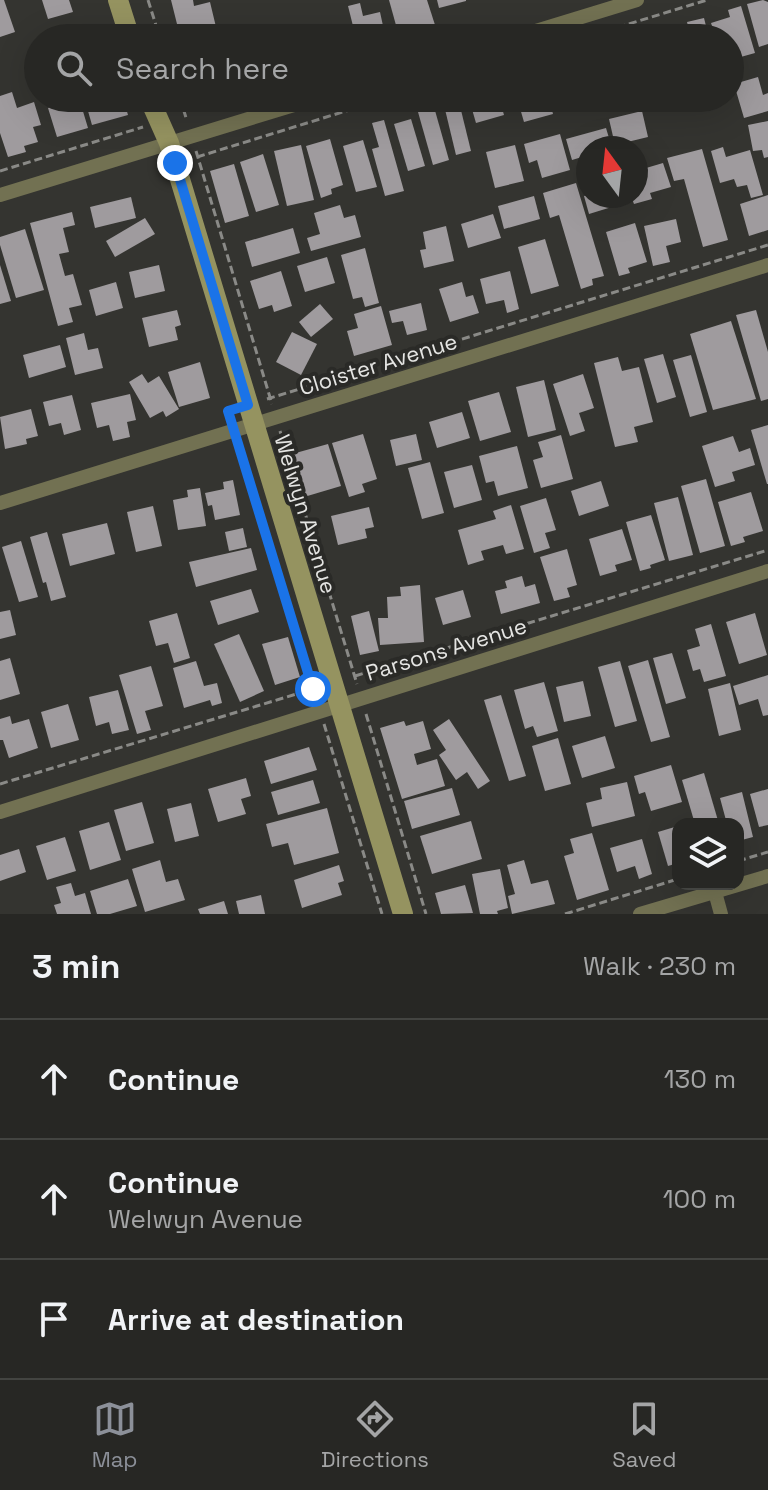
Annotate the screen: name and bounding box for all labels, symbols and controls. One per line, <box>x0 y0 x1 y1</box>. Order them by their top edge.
search box <box>24 24 744 112</box>
icon: search <box>52 46 96 90</box>
text: Search here <box>116 49 289 88</box>
north arrow <box>576 136 648 208</box>
route end <box>157 145 193 181</box>
street label: Cloister Avenue <box>296 327 460 401</box>
street label: Welwyn Avenue <box>268 431 344 597</box>
street label: Parsons Avenue <box>362 611 530 687</box>
route start <box>295 671 331 707</box>
map controls <box>672 818 744 890</box>
button: layers <box>672 818 744 890</box>
text: 3 min <box>32 945 120 988</box>
text: Walk · 230 m <box>583 949 736 983</box>
icon: ahead <box>32 1057 76 1101</box>
text: Continue <box>108 1060 239 1099</box>
text: 130 m <box>664 1062 736 1096</box>
text: Continue <box>108 1163 239 1202</box>
icon: ahead <box>32 1177 76 1221</box>
text: 100 m <box>663 1182 736 1216</box>
text: Welwyn Avenue <box>108 1202 303 1236</box>
icon: arrive <box>32 1297 76 1341</box>
text: Arrive at destination <box>108 1300 404 1339</box>
tab: Map <box>92 1397 138 1473</box>
tab: Directions <box>321 1397 429 1473</box>
tab: Saved <box>612 1397 676 1473</box>

